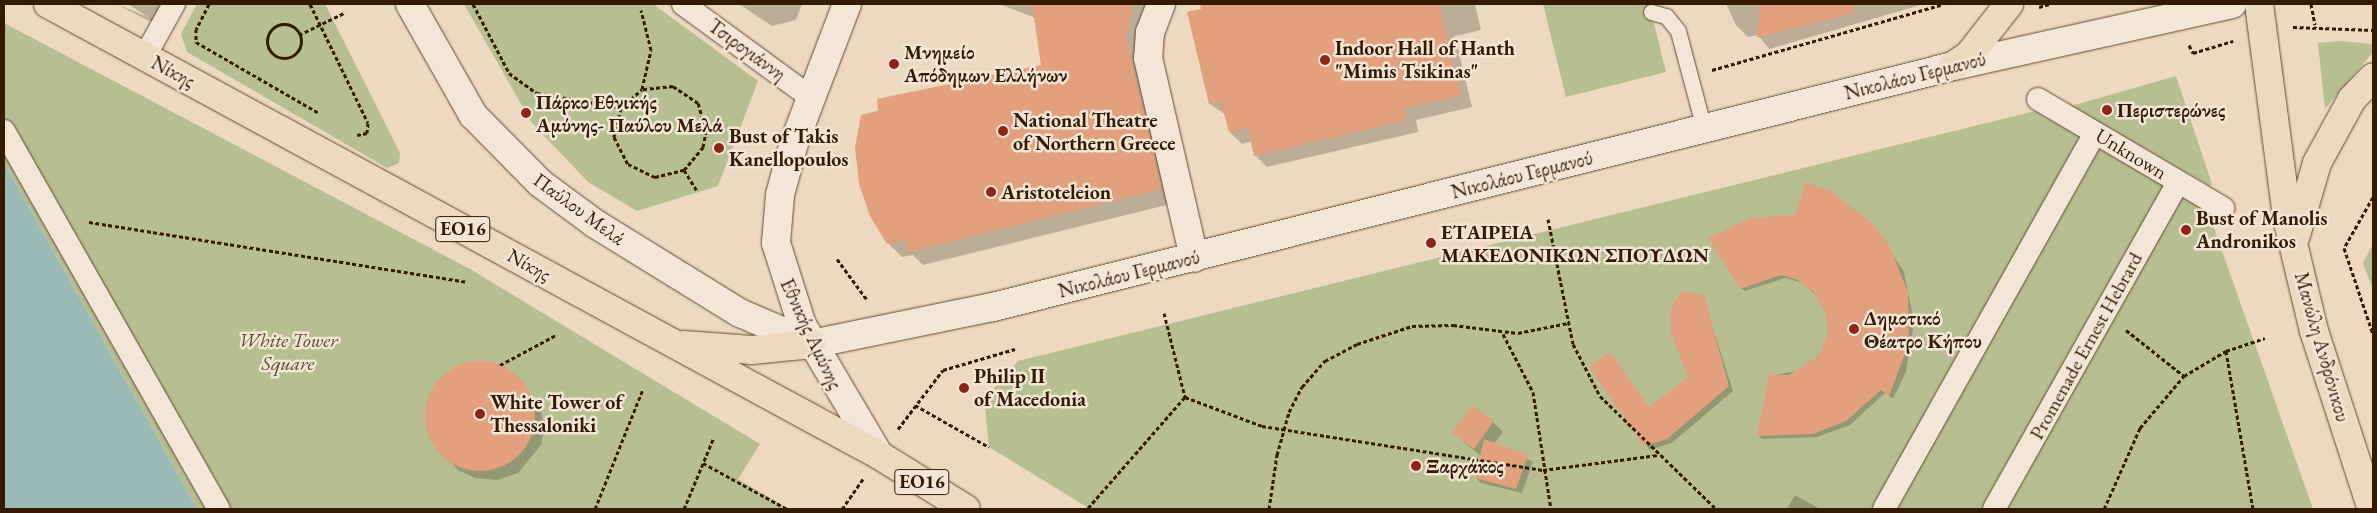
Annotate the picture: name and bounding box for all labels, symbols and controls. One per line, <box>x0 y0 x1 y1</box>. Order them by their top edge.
street label: Τσιρογιάννη <box>703 14 791 86</box>
place label: Indoor Hall of Hanth "Mimis Tsikinas" <box>1335 36 1515 83</box>
place label: Μνημείο Απόδημων Ελλήνων <box>904 40 1067 87</box>
street label: Νικολάου Γερμανού <box>1842 47 1988 105</box>
street label: Νίκης <box>147 51 199 93</box>
marker: Indoor Hall of Hanth "Mimis Tsikinas" <box>1319 54 1331 66</box>
marker: Μνημείο Απόδημων Ελλήνων <box>888 58 900 70</box>
place label: Πάρκο Εθνικής Αμύνης- Παύλου Μελά <box>536 90 723 137</box>
place label: Περιστερώνες <box>2117 98 2225 122</box>
marker: Περιστερώνες <box>2101 104 2113 116</box>
marker: Πάρκο Εθνικής Αμύνης- Παύλου Μελά <box>520 107 532 119</box>
place label: National Theatre of Northern Greece <box>1013 108 1176 155</box>
street label: Unknown <box>2091 123 2171 185</box>
place label: Bust of Takis Kanellopoulos <box>729 124 849 171</box>
marker: National Theatre of Northern Greece <box>997 125 1009 137</box>
marker: Bust of Takis Kanellopoulos <box>713 142 725 154</box>
street label: Νικολάου Γερμανού <box>1449 146 1595 204</box>
street label: Παύλου Μελά <box>528 168 630 250</box>
place label: Aristoteleion <box>1001 180 1111 204</box>
marker: Aristoteleion <box>985 186 997 198</box>
place label: Bust of Manolis Andronikos <box>2196 206 2328 253</box>
road number: ΕΟ16 <box>434 212 492 245</box>
place label: ΕΤΑΙΡΕΙΑ ΜΑΚΕΔΟΝΙΚΩΝ ΣΠΟΥΔΩΝ <box>1441 220 1709 267</box>
marker: Bust of Manolis Andronikos <box>2180 224 2192 236</box>
marker: ΕΤΑΙΡΕΙΑ ΜΑΚΕΔΟΝΙΚΩΝ ΣΠΟΥΔΩΝ <box>1425 237 1437 249</box>
street label: Νίκης <box>503 243 555 287</box>
street label: Νικολάου Γερμανού <box>1056 245 1202 303</box>
street label: Promenade Ernest Hebrard <box>2025 248 2147 444</box>
street label: Μανώλη Ανδρόνικου <box>2289 269 2355 425</box>
street label: Εθνικής Αμύνης <box>775 275 847 393</box>
place label: Δημοτικό Θέατρο Κήπου <box>1864 306 1982 353</box>
marker: Δημοτικό Θέατρο Κήπου <box>1848 323 1860 335</box>
park label: White Tower Square <box>238 328 338 375</box>
place label: Philip II of Macedonia <box>974 364 1086 411</box>
marker: Philip II of Macedonia <box>958 382 970 394</box>
place label: White Tower of Thessaloniki <box>490 390 622 437</box>
marker: White Tower of Thessaloniki <box>474 408 486 420</box>
place label: Ξαρχάκος <box>1426 454 1503 478</box>
marker: Ξαρχάκος <box>1410 460 1422 472</box>
road number: ΕΟ16 <box>893 466 951 498</box>

